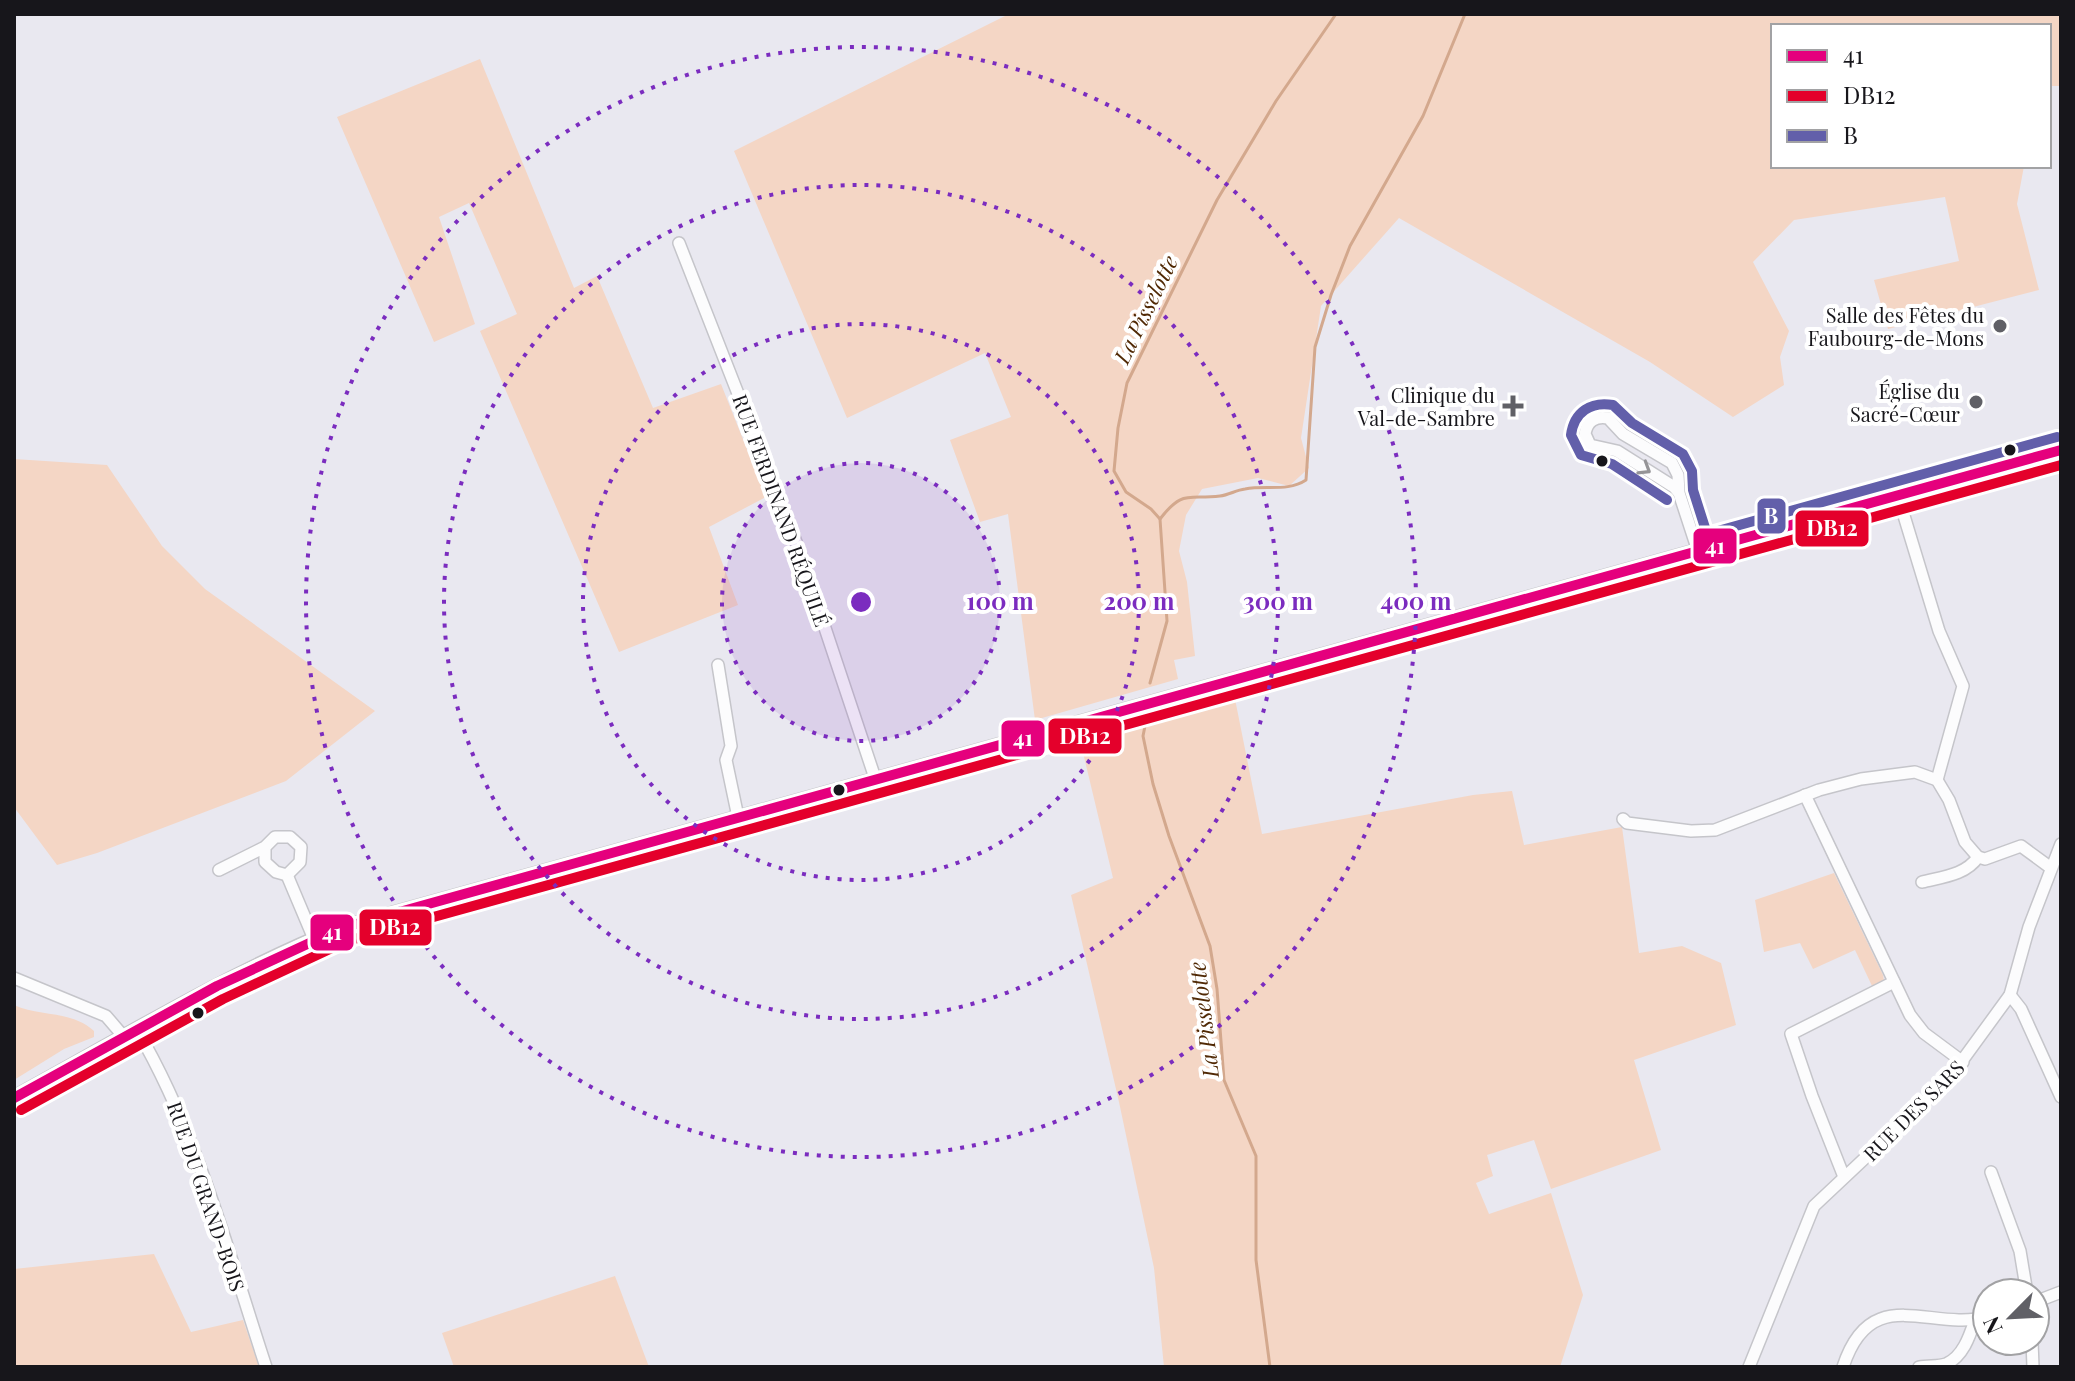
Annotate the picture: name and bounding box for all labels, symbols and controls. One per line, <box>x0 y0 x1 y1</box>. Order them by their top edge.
legend <box>1771 24 2051 168</box>
text: 41 <box>1843 38 1864 70</box>
text: DB12 <box>1843 78 1895 110</box>
text: B <box>1843 118 1858 150</box>
water label: La Pisselotte <box>1105 249 1184 369</box>
place label: Salle des Fêtes du Faubourg-de-Mons <box>1808 301 1984 351</box>
marker: Salle des Fêtes du Faubourg-de-Mons <box>1991 317 2009 335</box>
place label: Église du Sacré-Cœur <box>1850 377 1960 427</box>
place label: Clinique du Val-de-Sambre <box>1357 381 1495 431</box>
street label: RUE FERDINAND RÉQUILÉ <box>727 390 837 630</box>
marker: Église du Sacré-Cœur <box>1967 393 1985 411</box>
marker: Clinique du Val-de-Sambre <box>1502 395 1524 417</box>
unlabelled marker <box>2002 442 2018 458</box>
unlabelled marker <box>1594 453 1610 469</box>
one-way arrow <box>1636 459 1651 474</box>
line badge: B <box>1756 497 1787 535</box>
text: B <box>1764 500 1779 530</box>
line badge: DB12 <box>1794 509 1870 548</box>
text: DB12 <box>1806 512 1858 542</box>
line badge: 41 <box>1692 527 1738 565</box>
text: 41 <box>1705 530 1725 560</box>
text: 100 m <box>966 584 1034 616</box>
text: 200 m <box>1104 584 1175 616</box>
text: 300 m <box>1243 584 1313 616</box>
text: 400 m <box>1381 584 1452 616</box>
centre of rings <box>847 588 875 616</box>
line badge: DB12 <box>1047 717 1123 755</box>
line badge: 41 <box>1000 719 1046 758</box>
text: DB12 <box>1059 720 1111 750</box>
text: 41 <box>1013 722 1033 752</box>
unlabelled marker <box>831 782 847 798</box>
line badge: DB12 <box>358 908 433 947</box>
text: DB12 <box>369 911 421 941</box>
line badge: 41 <box>309 913 355 952</box>
text: 41 <box>322 916 342 946</box>
water label: La Pisselotte <box>1181 960 1225 1081</box>
unlabelled marker <box>190 1005 206 1021</box>
street label: RUE DES SARS <box>1857 1054 1969 1166</box>
street label: RUE DU GRAND-BOIS <box>162 1098 252 1294</box>
north arrow <box>1971 1277 2051 1357</box>
text: N <box>1975 1312 2009 1339</box>

